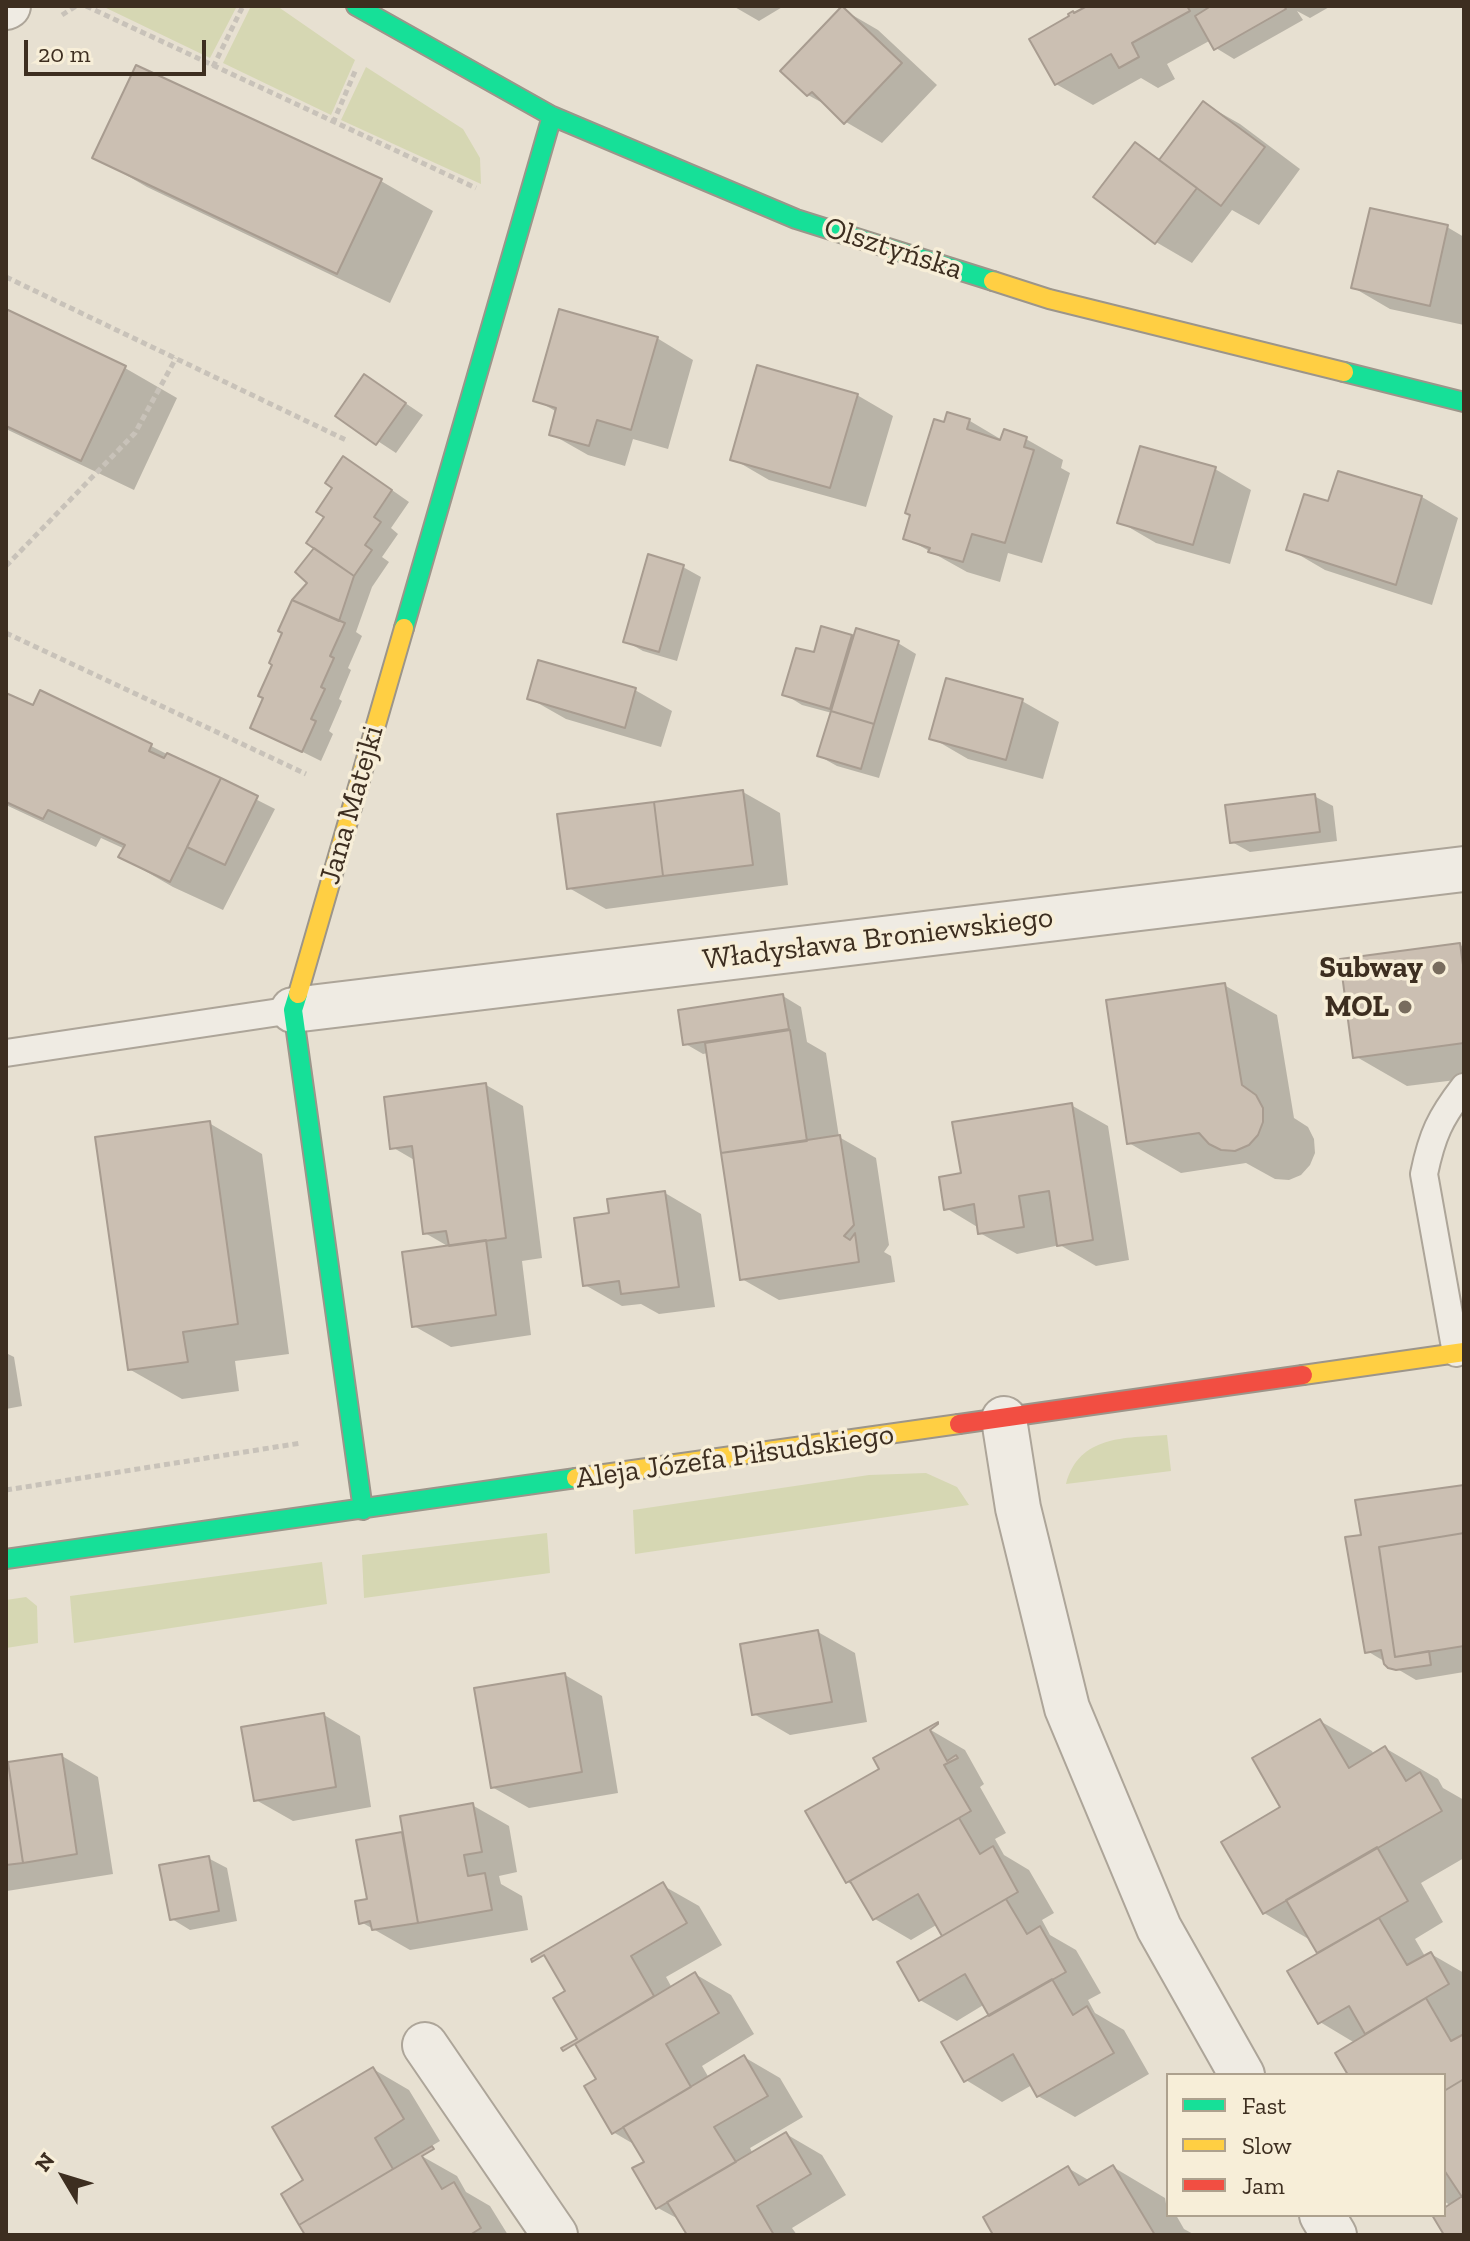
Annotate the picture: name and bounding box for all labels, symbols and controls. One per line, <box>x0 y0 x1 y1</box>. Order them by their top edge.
scale bar <box>28 24 210 74</box>
text: 20 m <box>38 39 90 68</box>
street label: Olsztyńska <box>819 210 967 288</box>
street label: Jana Matejki <box>312 722 392 888</box>
street label: Władysława Broniewskiego <box>701 900 1055 978</box>
place label: Subway <box>1319 950 1423 986</box>
marker: Subway <box>1430 959 1448 977</box>
place label: MOL <box>1325 989 1389 1025</box>
marker: MOL <box>1396 998 1414 1016</box>
street label: Aleja Józefa Piłsudskiego <box>574 1417 896 1497</box>
legend <box>1166 2073 1446 2217</box>
text: Fast <box>1242 2091 1286 2120</box>
text: Slow <box>1242 2131 1292 2160</box>
north arrow <box>24 2137 104 2217</box>
text: N <box>29 2147 60 2177</box>
text: Jam <box>1242 2171 1285 2200</box>

